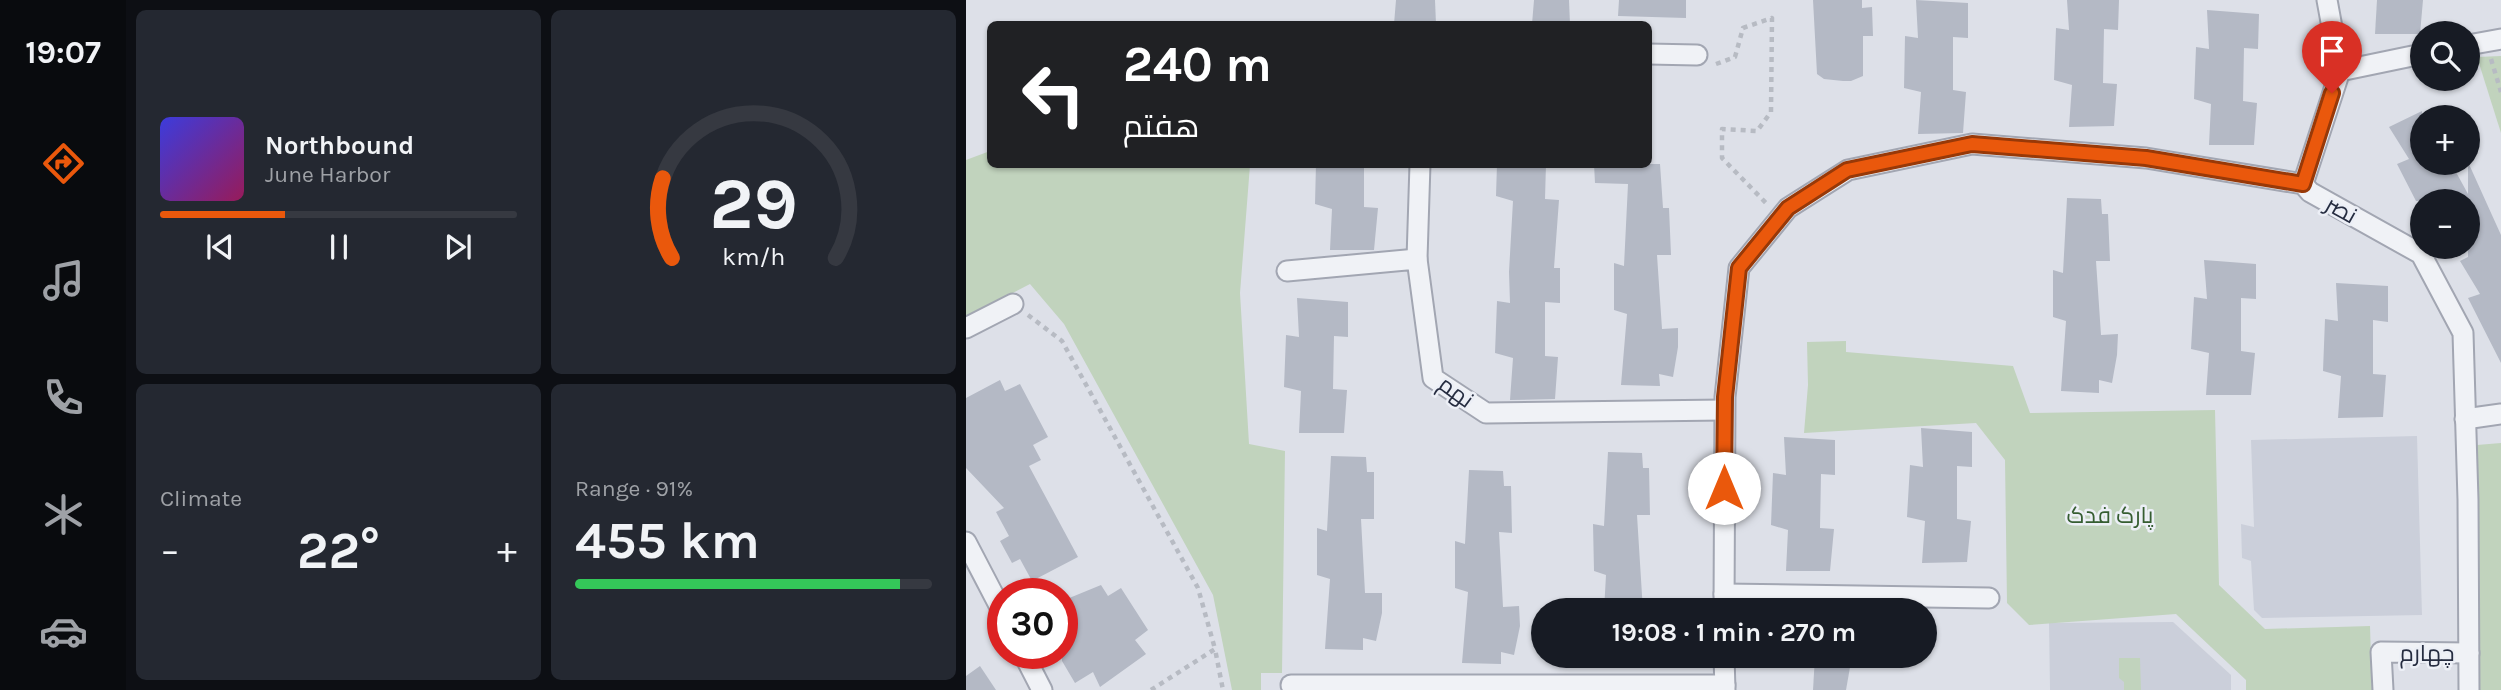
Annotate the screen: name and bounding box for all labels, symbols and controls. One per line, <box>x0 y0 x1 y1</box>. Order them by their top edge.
pin <box>2302 21 2362 93</box>
map controls <box>2410 21 2480 259</box>
button: search <box>2410 21 2480 91</box>
icon: arrive <box>2313 32 2351 70</box>
text: 19:07 <box>25 34 101 71</box>
text: 240 m <box>1123 36 1272 93</box>
icon: left <box>1008 49 1099 140</box>
button: + <box>2410 105 2480 175</box>
text: هفتم <box>1123 108 1199 145</box>
text: Northbound <box>265 130 414 161</box>
icon: directions <box>39 139 88 188</box>
text: June Harbor <box>265 161 390 188</box>
text: 29 <box>709 161 798 246</box>
street label: نصر <box>2319 189 2361 230</box>
button: − <box>2410 189 2480 259</box>
icon: previous <box>201 228 239 266</box>
icon: pause <box>320 228 358 266</box>
icon: next <box>439 228 477 266</box>
text: km/h <box>722 242 785 271</box>
icon: music <box>39 256 88 305</box>
street label: نهم <box>1432 370 1479 415</box>
icon: phone <box>39 373 88 422</box>
position arrow <box>1687 451 1761 525</box>
text: Range · 91% <box>575 475 693 502</box>
text: Climate <box>160 485 242 512</box>
icon: climate <box>39 490 88 539</box>
park label: پارک فدک <box>2067 502 2153 530</box>
text: 455 km <box>575 510 760 571</box>
text: 22° <box>297 520 380 581</box>
text: − <box>160 528 180 573</box>
text: + <box>497 528 517 573</box>
speed limit sign: 30 <box>987 578 1078 669</box>
icon: car <box>39 607 88 656</box>
text: 19:08 · 1 min · 270 m <box>1612 617 1856 648</box>
street label: چهارم <box>2399 640 2455 669</box>

